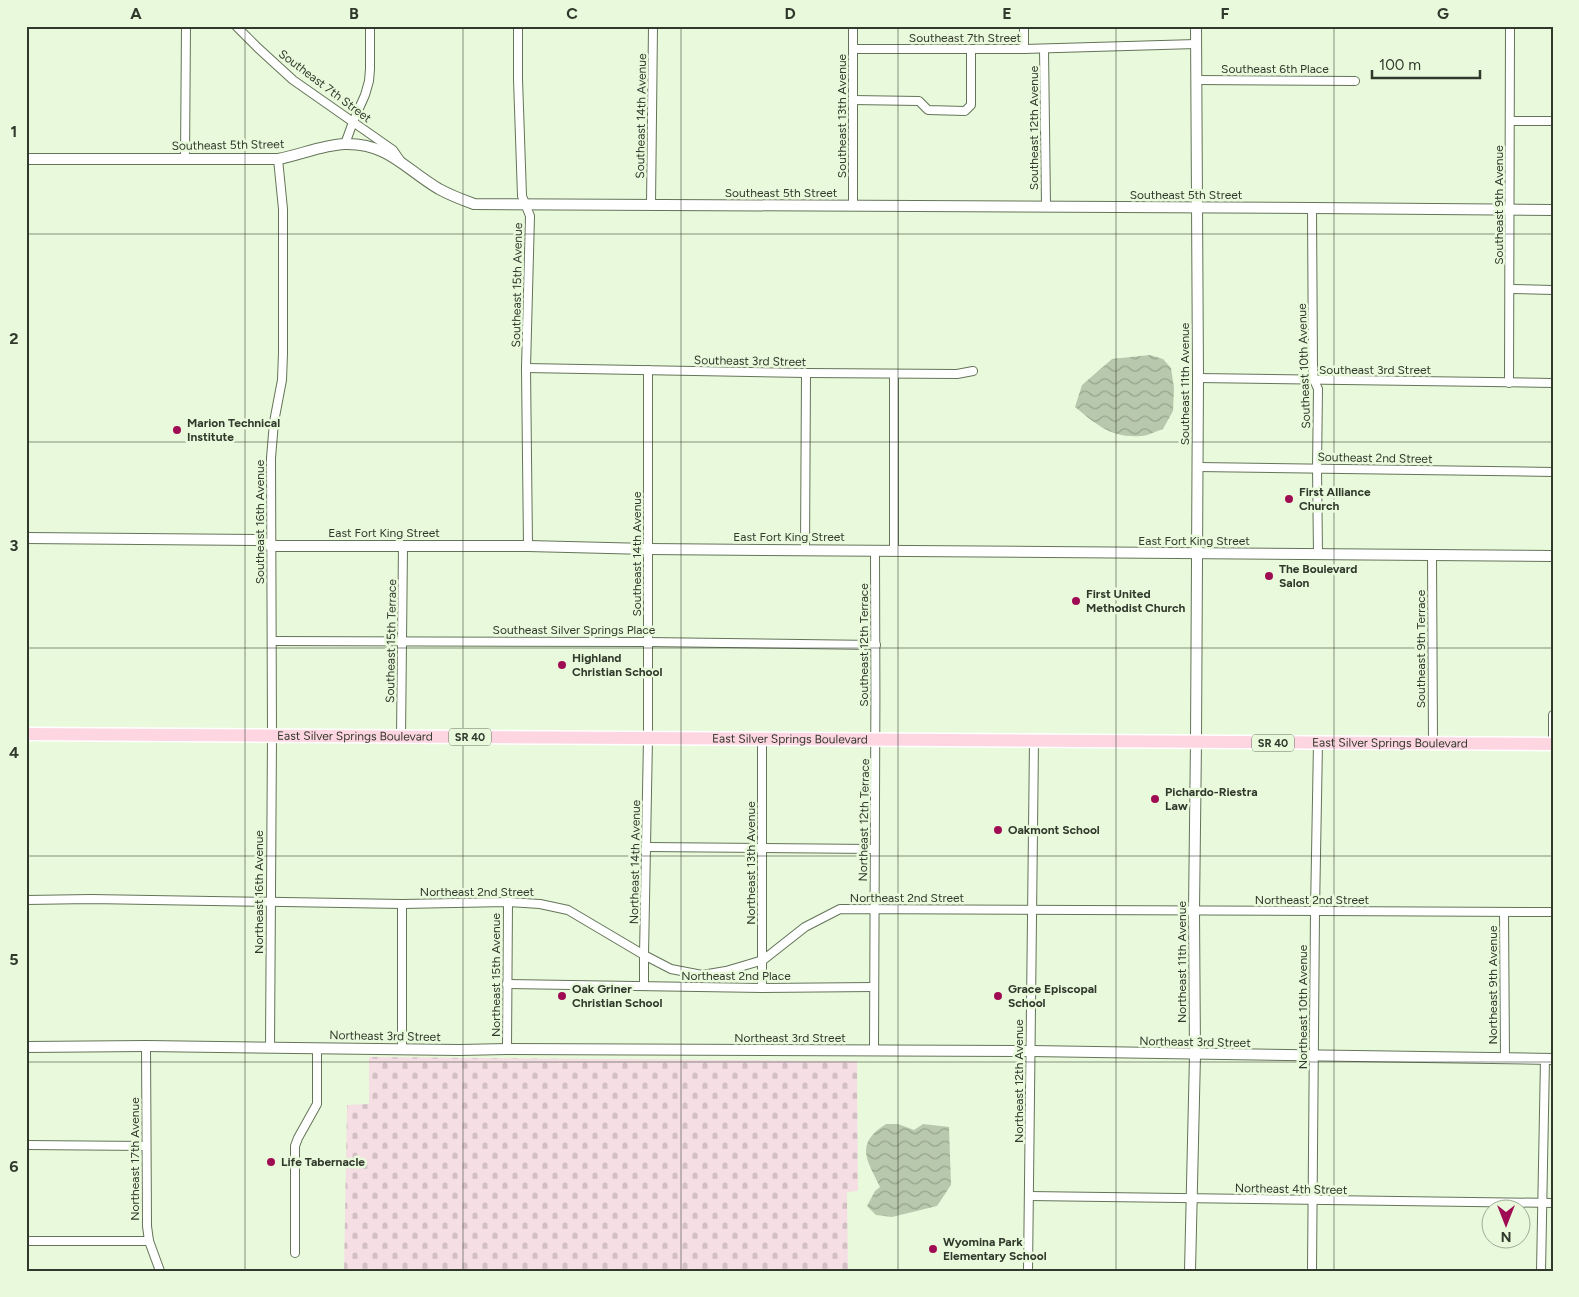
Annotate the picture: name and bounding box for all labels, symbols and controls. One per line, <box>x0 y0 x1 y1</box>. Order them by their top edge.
text: A <box>130 4 142 23</box>
text: B <box>349 4 359 23</box>
text: C <box>566 4 578 23</box>
text: D <box>784 4 796 23</box>
text: E <box>1002 4 1012 23</box>
text: F <box>1221 4 1230 23</box>
text: G <box>1437 4 1449 23</box>
street label: Southeast 7th Street <box>909 31 1022 45</box>
street label: Southeast 7th Street <box>276 47 374 126</box>
scale bar <box>1372 48 1479 80</box>
street label: Southeast 14th Avenue <box>633 53 649 179</box>
street label: Southeast 13th Avenue <box>835 53 849 178</box>
text: 100 m <box>1379 56 1421 74</box>
street label: Southeast 6th Place <box>1221 62 1329 76</box>
street label: Southeast 12th Avenue <box>1027 65 1041 190</box>
text: 1 <box>11 122 17 141</box>
street label: Southeast 5th Street <box>172 137 285 153</box>
street label: Southeast 9th Avenue <box>1492 145 1506 265</box>
street label: Southeast 5th Street <box>725 186 838 200</box>
street label: Southeast 5th Street <box>1130 188 1243 202</box>
street label: Southeast 15th Avenue <box>509 222 525 347</box>
street label: Southeast 10th Avenue <box>1295 303 1313 429</box>
street label: Southeast 11th Avenue <box>1178 322 1192 445</box>
text: 2 <box>9 329 19 348</box>
street label: Southeast 3rd Street <box>694 353 807 369</box>
street label: Southeast 3rd Street <box>1319 363 1432 377</box>
place label: Marion Technical Institute <box>187 416 280 444</box>
marker: Marion Technical Institute <box>171 424 183 436</box>
street label: Southeast 2nd Street <box>1317 450 1433 466</box>
street label: Southeast 16th Avenue <box>253 459 267 584</box>
place label: First Alliance Church <box>1299 485 1371 513</box>
street label: Southeast 14th Avenue <box>630 491 644 617</box>
marker: First Alliance Church <box>1283 493 1295 505</box>
street label: East Fort King Street <box>328 526 440 540</box>
street label: East Fort King Street <box>733 530 845 544</box>
street label: East Fort King Street <box>1138 534 1250 548</box>
text: 3 <box>10 536 19 555</box>
place label: The Boulevard Salon <box>1279 562 1357 590</box>
marker: The Boulevard Salon <box>1263 570 1275 582</box>
street label: Southeast 15th Terrace <box>383 579 399 703</box>
street label: Southeast 12th Terrace <box>857 583 871 707</box>
place label: First United Methodist Church <box>1086 587 1186 615</box>
street label: Southeast 9th Terrace <box>1414 589 1428 708</box>
marker: First United Methodist Church <box>1070 595 1082 607</box>
street label: Southeast Silver Springs Place <box>493 623 656 637</box>
place label: Highland Christian School <box>572 651 662 679</box>
marker: Highland Christian School <box>556 659 568 671</box>
street label: East Silver Springs Boulevard <box>277 729 433 744</box>
road number: SR 40 <box>449 729 491 746</box>
street label: East Silver Springs Boulevard <box>712 731 868 747</box>
road number: SR 40 <box>1252 734 1294 751</box>
street label: East Silver Springs Boulevard <box>1312 735 1468 750</box>
text: 4 <box>9 743 19 762</box>
street label: Northeast 12th Terrace <box>856 758 872 882</box>
place label: Pichardo-Riestra Law <box>1165 785 1258 813</box>
marker: Pichardo-Riestra Law <box>1149 793 1161 805</box>
street label: Northeast 14th Avenue <box>627 799 643 924</box>
street label: Northeast 13th Avenue <box>744 801 758 925</box>
place label: Oakmont School <box>1008 823 1100 837</box>
marker: Oakmont School <box>992 824 1004 836</box>
street label: Northeast 16th Avenue <box>252 830 266 954</box>
street label: Northeast 2nd Street <box>420 885 535 899</box>
street label: Northeast 2nd Street <box>850 891 965 905</box>
street label: Northeast 2nd Street <box>1255 893 1370 907</box>
street label: Northeast 11th Avenue <box>1175 901 1189 1023</box>
street label: Northeast 15th Avenue <box>489 913 503 1037</box>
street label: Northeast 9th Avenue <box>1486 925 1500 1044</box>
street label: Northeast 10th Avenue <box>1296 944 1310 1069</box>
text: 5 <box>9 950 19 969</box>
street label: Northeast 2nd Place <box>681 969 791 983</box>
place label: Oak Griner Christian School <box>572 982 662 1010</box>
place label: Grace Episcopal School <box>1008 982 1097 1010</box>
marker: Oak Griner Christian School <box>556 990 568 1002</box>
marker: Grace Episcopal School <box>992 990 1004 1002</box>
street label: Northeast 12th Avenue <box>1012 1019 1026 1143</box>
street label: Northeast 3rd Street <box>329 1028 441 1044</box>
street label: Northeast 3rd Street <box>734 1031 846 1045</box>
street label: Northeast 3rd Street <box>1139 1034 1251 1050</box>
street label: Northeast 17th Avenue <box>128 1097 142 1221</box>
place label: Life Tabernacle <box>281 1155 365 1169</box>
marker: Life Tabernacle <box>265 1156 277 1168</box>
text: 6 <box>9 1157 19 1176</box>
street label: Northeast 4th Street <box>1235 1181 1348 1197</box>
north arrow <box>1482 1200 1532 1250</box>
text: N <box>1501 1228 1511 1245</box>
place label: Wyomina Park Elementary School <box>943 1235 1047 1263</box>
marker: Wyomina Park Elementary School <box>927 1243 939 1255</box>

